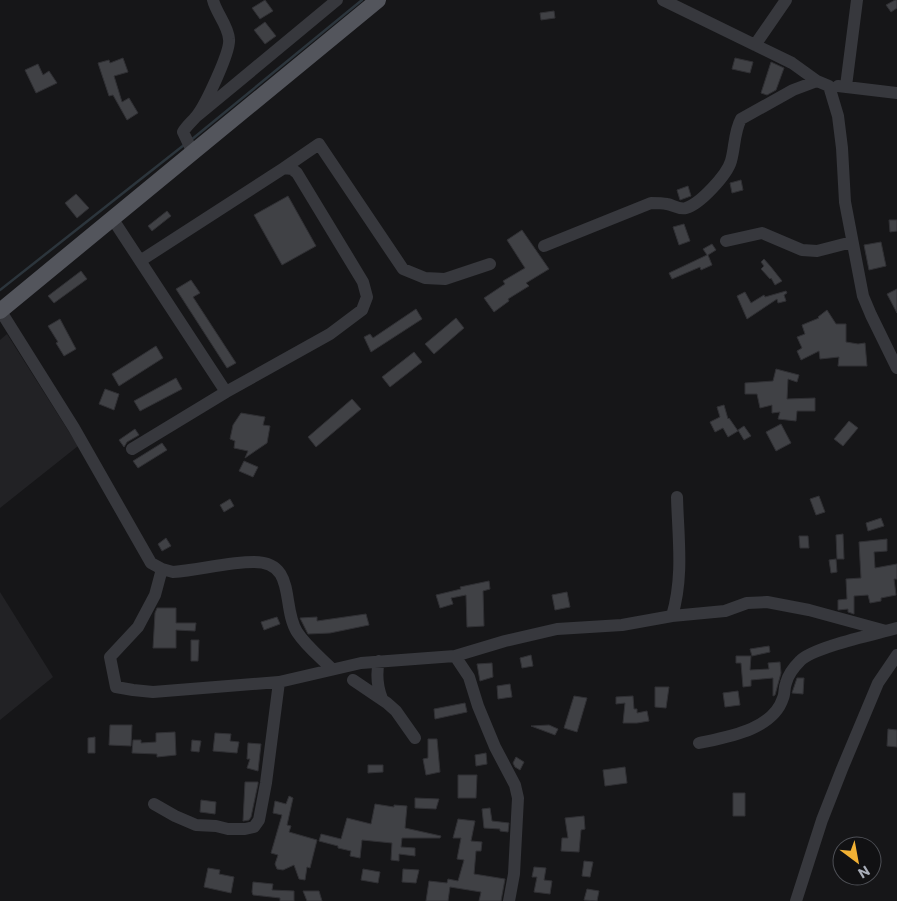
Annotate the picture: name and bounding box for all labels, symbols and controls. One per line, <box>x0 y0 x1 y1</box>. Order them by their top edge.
north arrow <box>832 836 882 886</box>
text: N <box>855 862 873 882</box>

